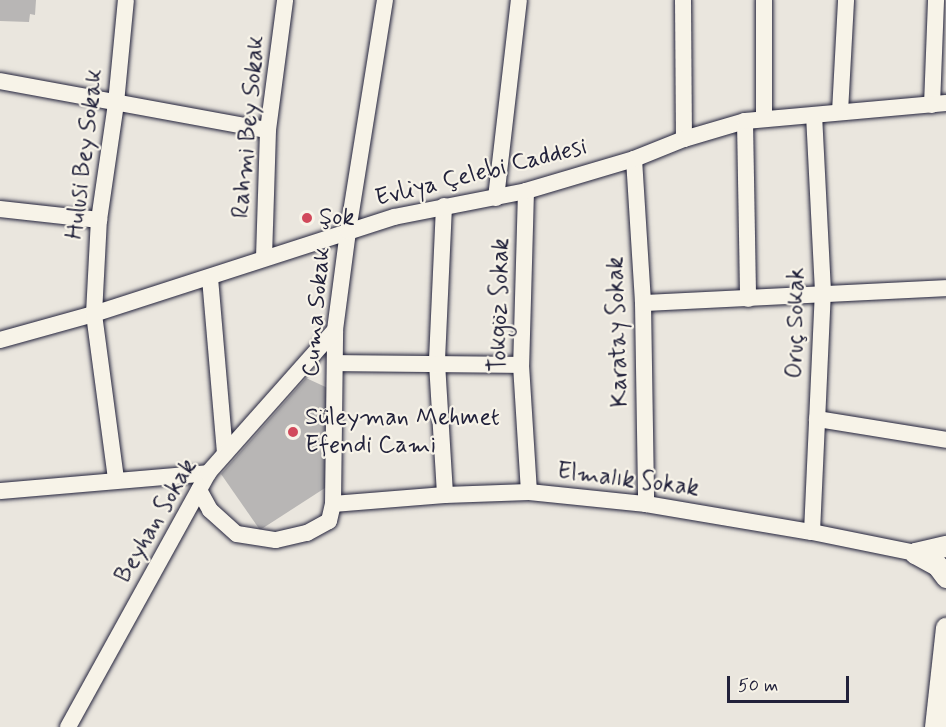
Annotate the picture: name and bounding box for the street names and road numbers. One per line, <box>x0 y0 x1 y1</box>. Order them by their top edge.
street label: Rahmi Bey Sokak <box>227 34 271 220</box>
street label: Hulusi Bey Sokak <box>60 68 110 240</box>
street label: Evliya Çelebi Caddesi <box>370 132 592 214</box>
street label: Tokgöz Sokak <box>484 237 516 373</box>
street label: Cuma Sokak <box>297 246 337 378</box>
street label: Karatay Sokak <box>601 255 635 409</box>
street label: Oruç Sokak <box>781 267 811 379</box>
street label: Beyhan Sokak <box>108 453 204 589</box>
street label: Elmalık Sokak <box>554 457 702 503</box>

